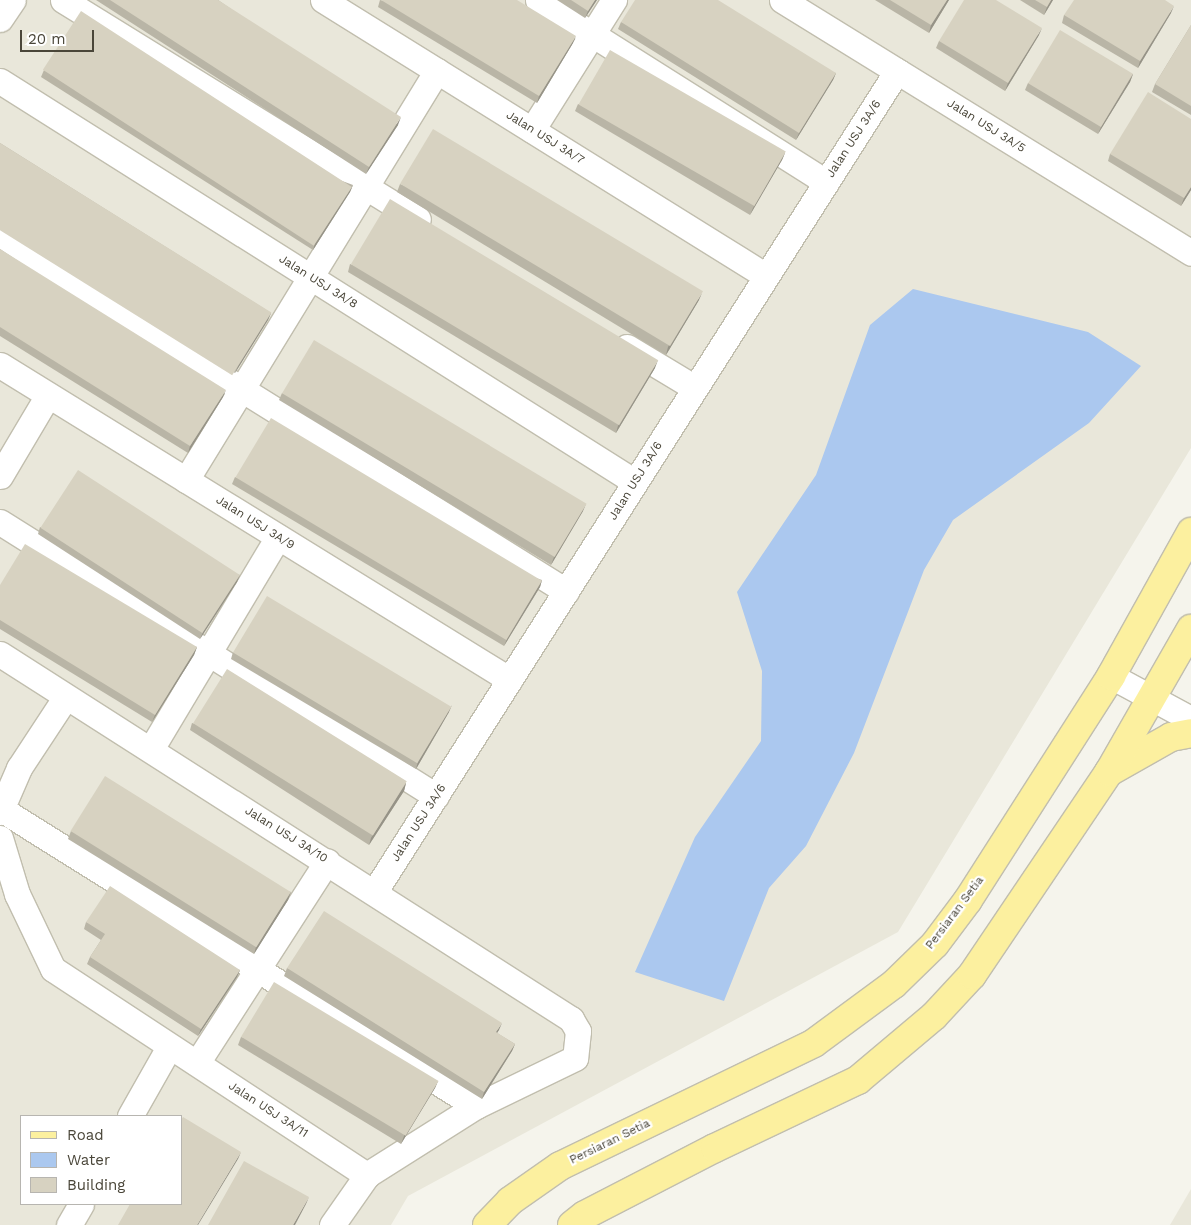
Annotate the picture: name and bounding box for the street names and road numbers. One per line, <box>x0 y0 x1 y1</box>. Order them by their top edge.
street label: Jalan USJ 3A/5 <box>944 96 1028 156</box>
street label: Jalan USJ 3A/6 <box>824 97 884 181</box>
street label: Jalan USJ 3A/7 <box>503 108 587 168</box>
street label: Jalan USJ 3A/8 <box>276 252 360 312</box>
street label: Jalan USJ 3A/6 <box>606 439 666 523</box>
street label: Jalan USJ 3A/9 <box>213 493 297 553</box>
street label: Jalan USJ 3A/6 <box>389 781 449 865</box>
street label: Jalan USJ 3A/10 <box>242 804 330 866</box>
street label: Persiaran Setia <box>923 874 987 952</box>
street label: Jalan USJ 3A/11 <box>226 1079 310 1141</box>
street label: Persiaran Setia <box>567 1116 653 1168</box>

